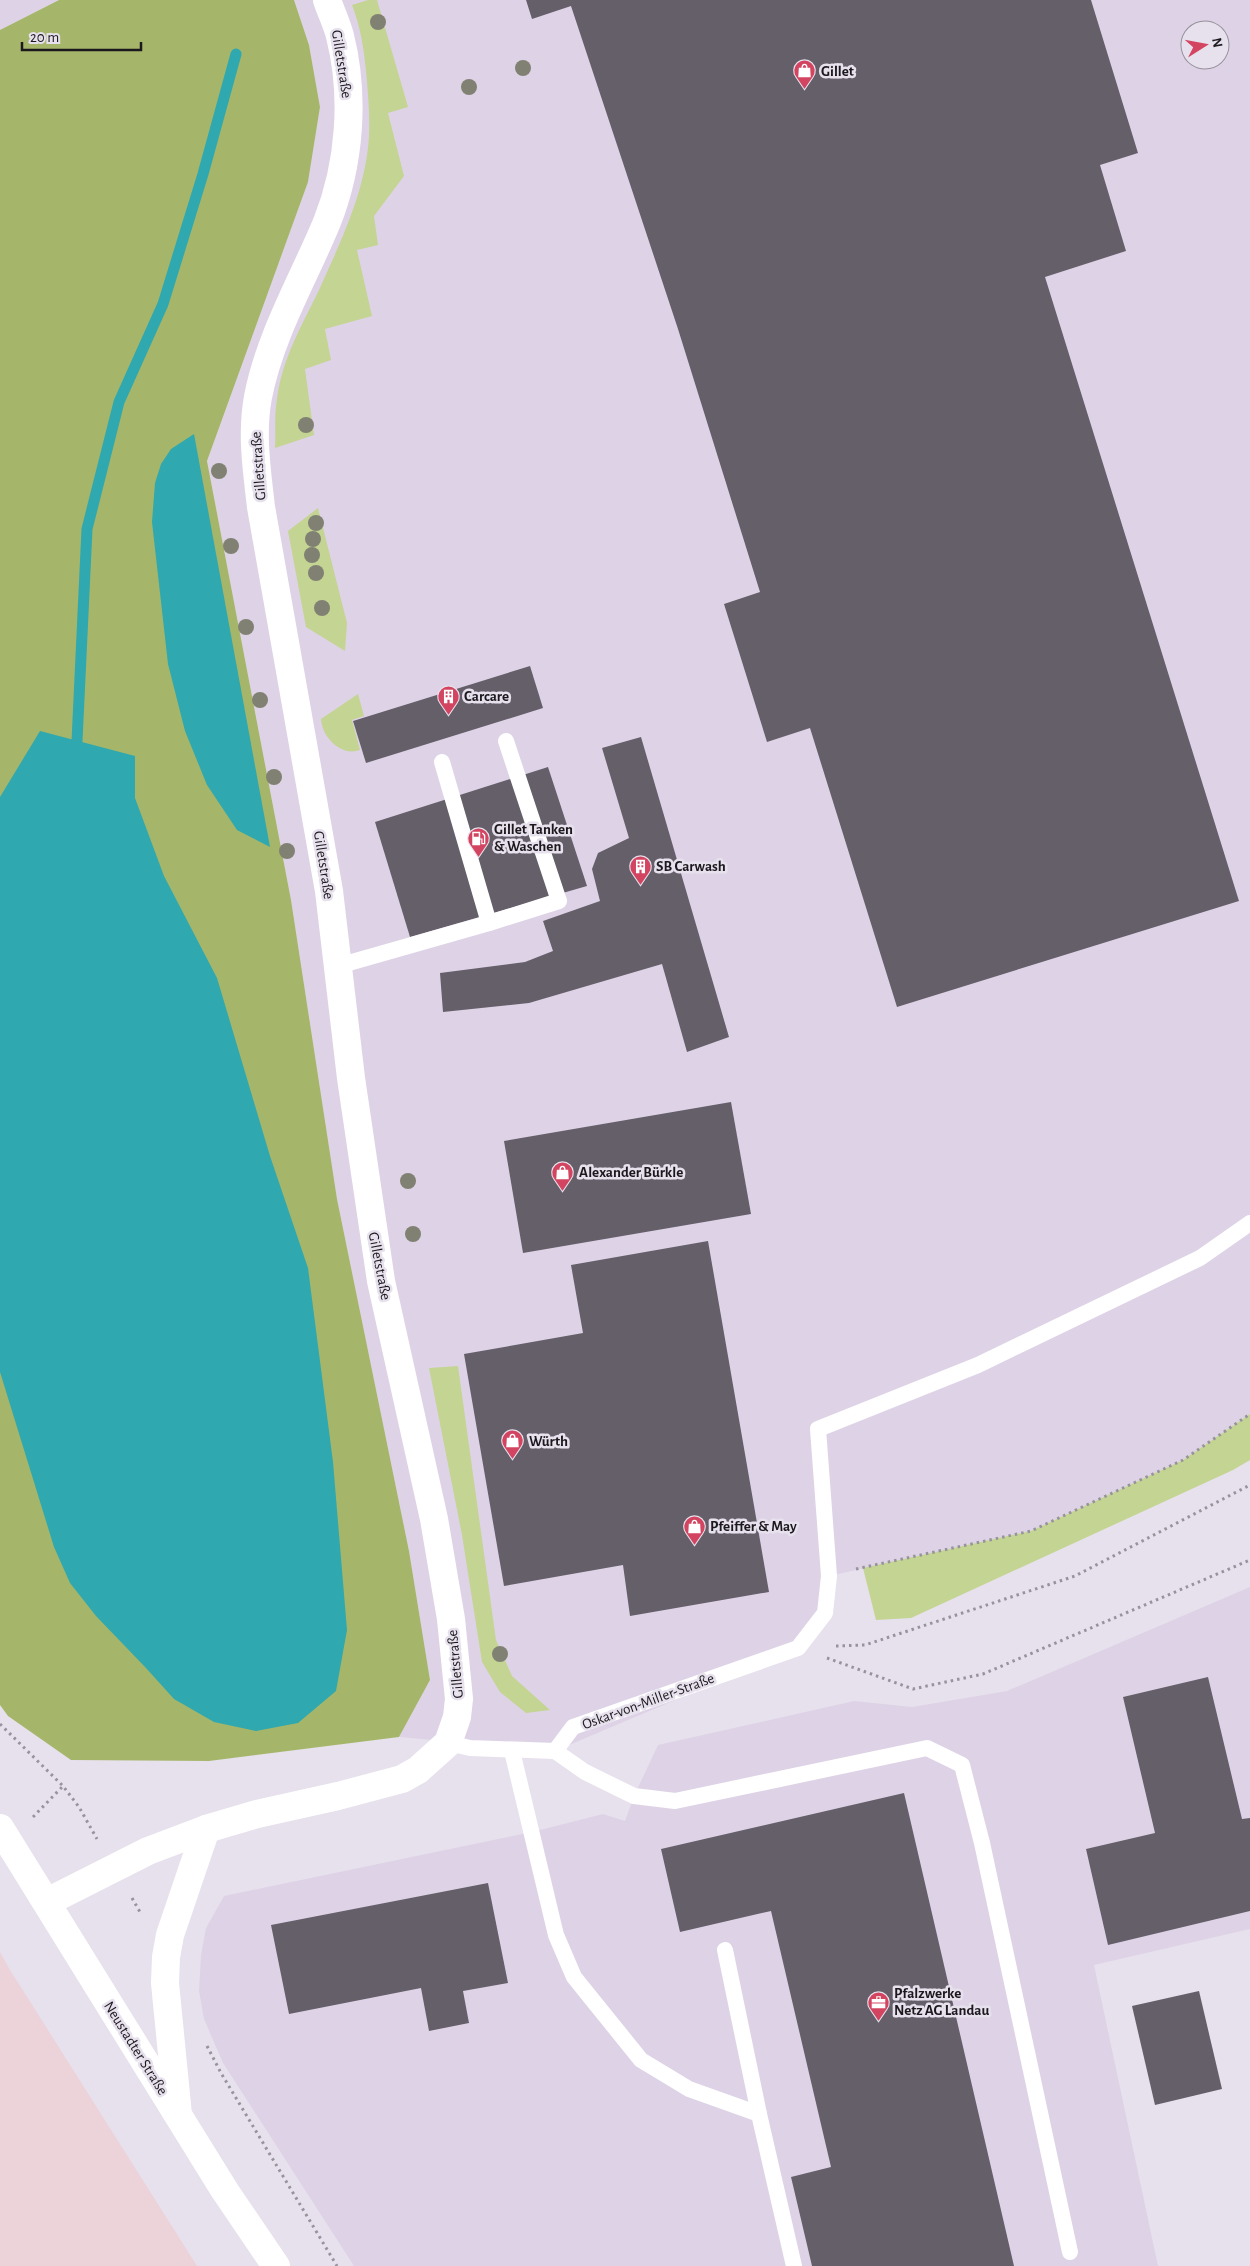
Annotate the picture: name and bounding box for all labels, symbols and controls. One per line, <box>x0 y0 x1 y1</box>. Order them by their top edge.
scale bar <box>22 20 141 52</box>
north arrow <box>1180 20 1230 70</box>
street label: Gilletstraße <box>329 29 354 99</box>
text: 20 m <box>30 30 59 45</box>
text: N <box>1209 37 1225 49</box>
shop icon: Gillet <box>793 59 817 90</box>
place label: Gillet <box>821 64 854 79</box>
street label: Gilletstraße <box>249 431 268 501</box>
building icon: Carcare <box>436 684 460 715</box>
place label: Carcare <box>464 689 509 704</box>
place label: Gillet Tanken & Waschen <box>494 822 573 854</box>
fuel station icon: Gillet Tanken & Waschen <box>466 826 490 857</box>
street label: Gilletstraße <box>311 830 336 900</box>
building icon: SB Carwash <box>628 854 652 885</box>
place label: SB Carwash <box>656 859 726 874</box>
shop icon: Alexander Bürkle <box>551 1160 575 1191</box>
place label: Alexander Bürkle <box>579 1165 683 1180</box>
street label: Gilletstraße <box>366 1231 393 1301</box>
shop icon: Würth <box>501 1429 525 1460</box>
place label: Würth <box>529 1434 568 1449</box>
shop icon: Pfeiffer & May <box>682 1514 706 1545</box>
place label: Pfeiffer & May <box>710 1519 797 1534</box>
street label: Gilletstraße <box>445 1629 466 1699</box>
street label: Oskar-von-Miller-Straße <box>580 1671 716 1732</box>
place label: Pfalzwerke Netz AG Landau <box>894 1986 989 2018</box>
office icon: Pfalzwerke Netz AG Landau <box>866 1990 890 2021</box>
street label: Neustadter Straße <box>101 1999 170 2098</box>

